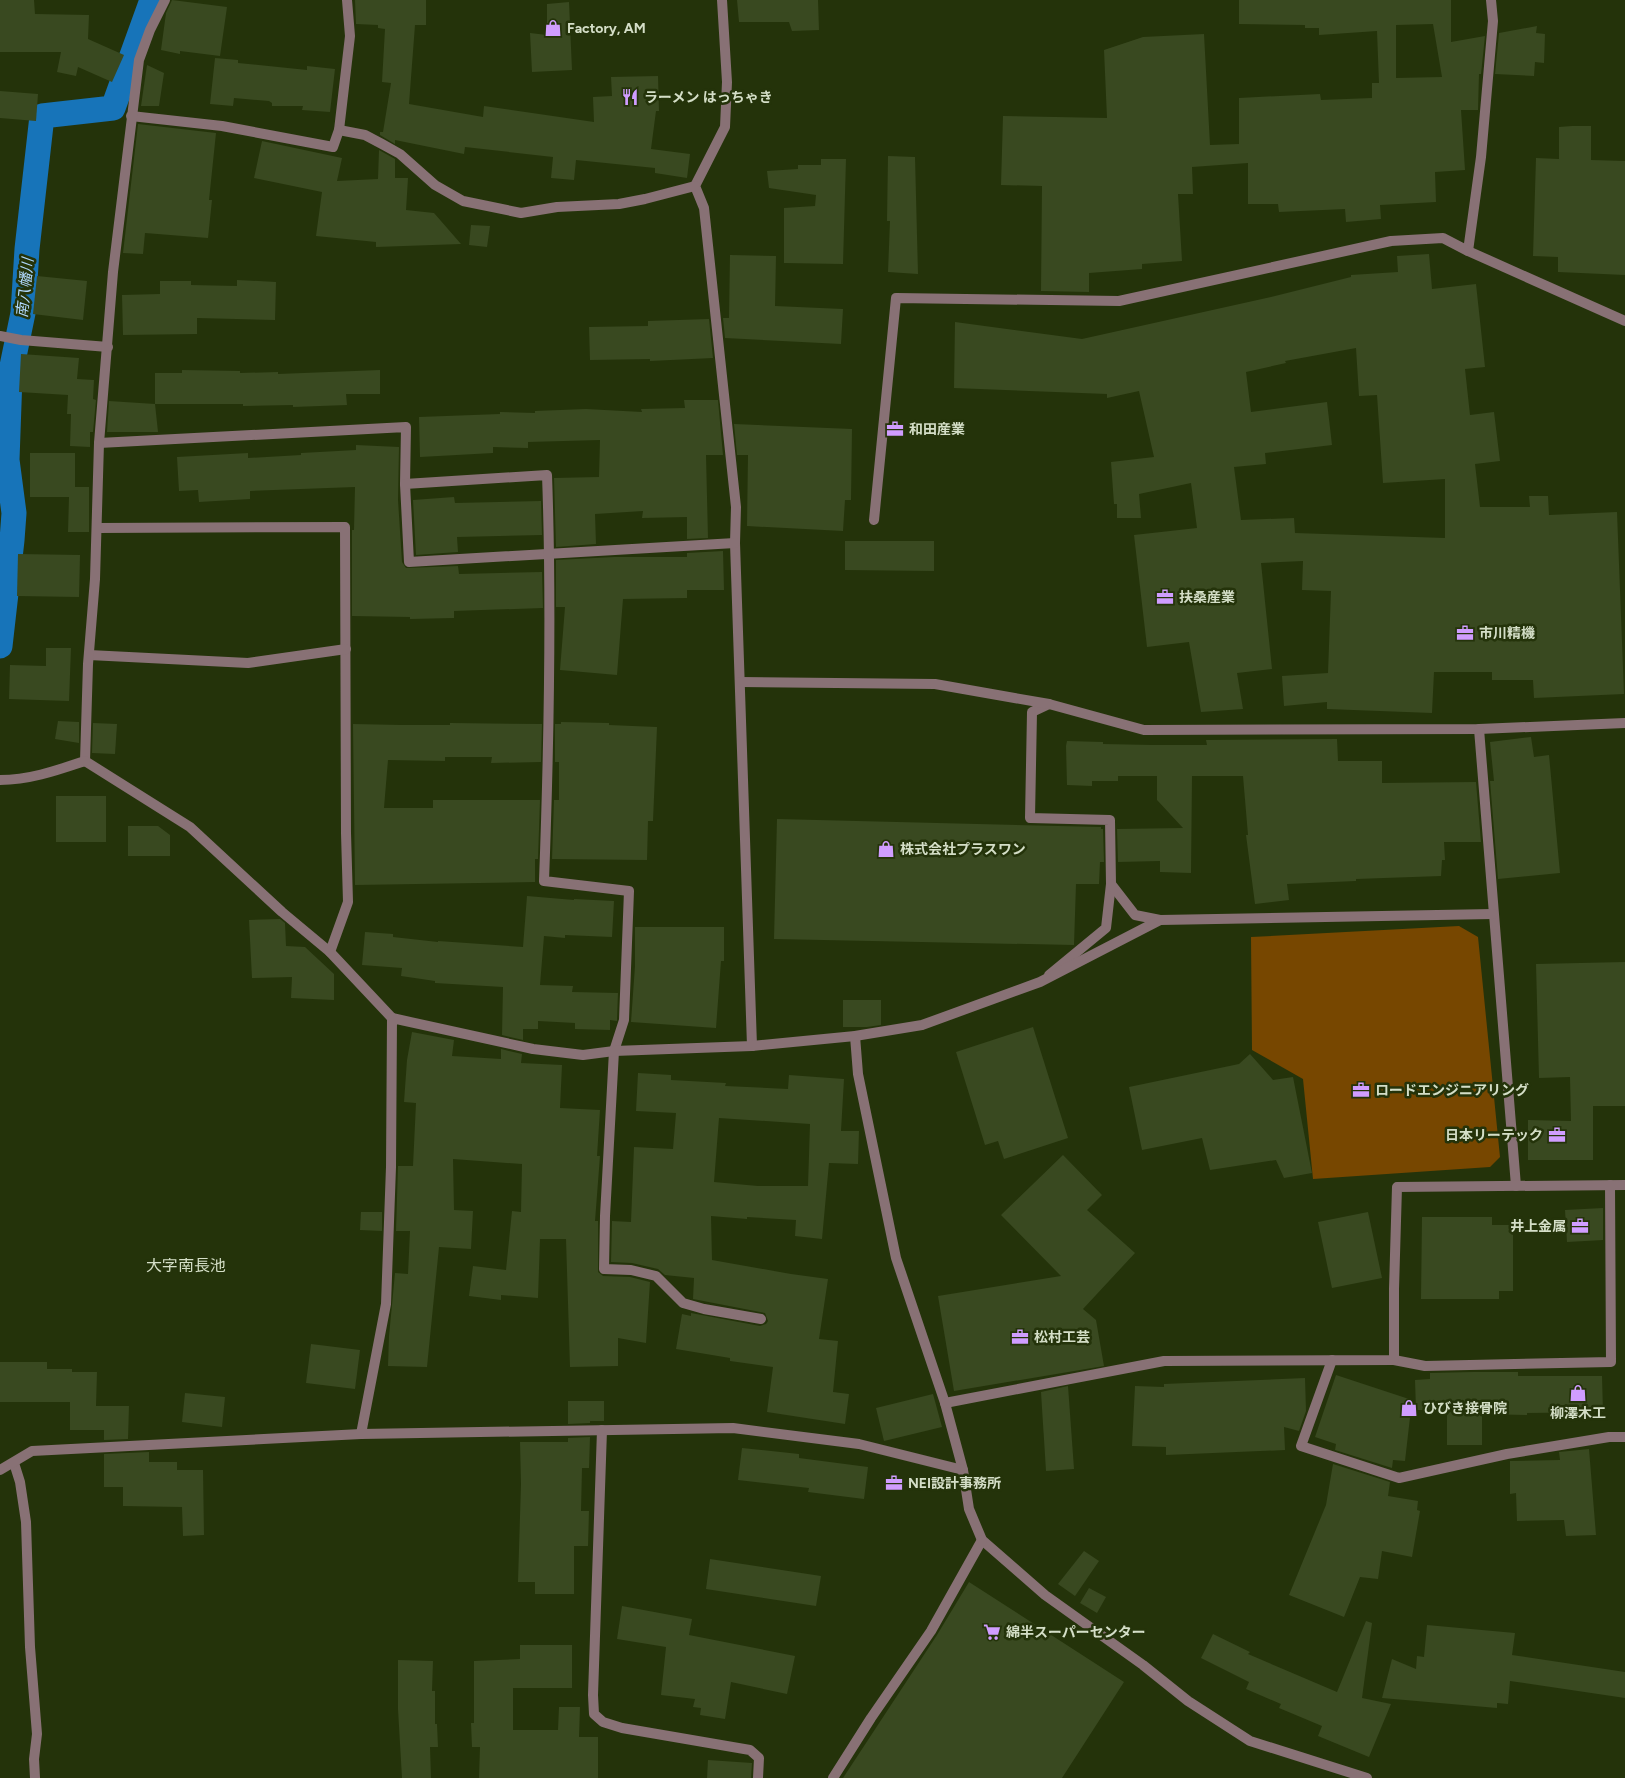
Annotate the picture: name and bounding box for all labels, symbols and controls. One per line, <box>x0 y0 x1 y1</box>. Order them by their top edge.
shop icon: Factory, AM <box>543 18 563 38</box>
place label: Factory, AM <box>567 20 646 37</box>
restaurant icon: ラーメン はっちゃき <box>620 87 640 107</box>
place label: ラーメン はっちゃき <box>644 89 773 106</box>
water label: 南八幡川 <box>13 255 37 319</box>
office icon: 和田産業 <box>885 419 905 439</box>
place label: 和田産業 <box>909 421 965 438</box>
office icon: 扶桑産業 <box>1155 587 1175 607</box>
place label: 扶桑産業 <box>1179 589 1235 606</box>
office icon: 市川精機 <box>1455 623 1475 643</box>
place label: 市川精機 <box>1479 625 1535 642</box>
shop icon: 株式会社プラスワン <box>876 839 896 859</box>
place label: 株式会社プラスワン <box>900 841 1026 858</box>
office icon: ロードエンジニアリング <box>1351 1080 1371 1100</box>
place label: ロードエンジニアリング <box>1375 1082 1529 1099</box>
office icon: 日本リーテック <box>1547 1125 1567 1145</box>
place label: 日本リーテック <box>1445 1127 1543 1144</box>
office icon: 井上金属 <box>1570 1216 1590 1236</box>
place label: 井上金属 <box>1510 1218 1566 1235</box>
district label: 大字南長池 <box>146 1256 226 1275</box>
office icon: 松村工芸 <box>1010 1327 1030 1347</box>
place label: 松村工芸 <box>1034 1329 1090 1346</box>
shop icon: 柳澤木工 <box>1568 1383 1588 1403</box>
shop icon: ひびき接骨院 <box>1399 1398 1419 1418</box>
place label: ひびき接骨院 <box>1423 1400 1507 1417</box>
place label: 柳澤木工 <box>1550 1405 1606 1422</box>
office icon: NEI設計事務所 <box>884 1473 904 1493</box>
place label: NEI設計事務所 <box>908 1475 1001 1492</box>
supermarket icon: 綿半スーパーセンター <box>982 1622 1002 1642</box>
place label: 綿半スーパーセンター <box>1006 1624 1146 1641</box>

